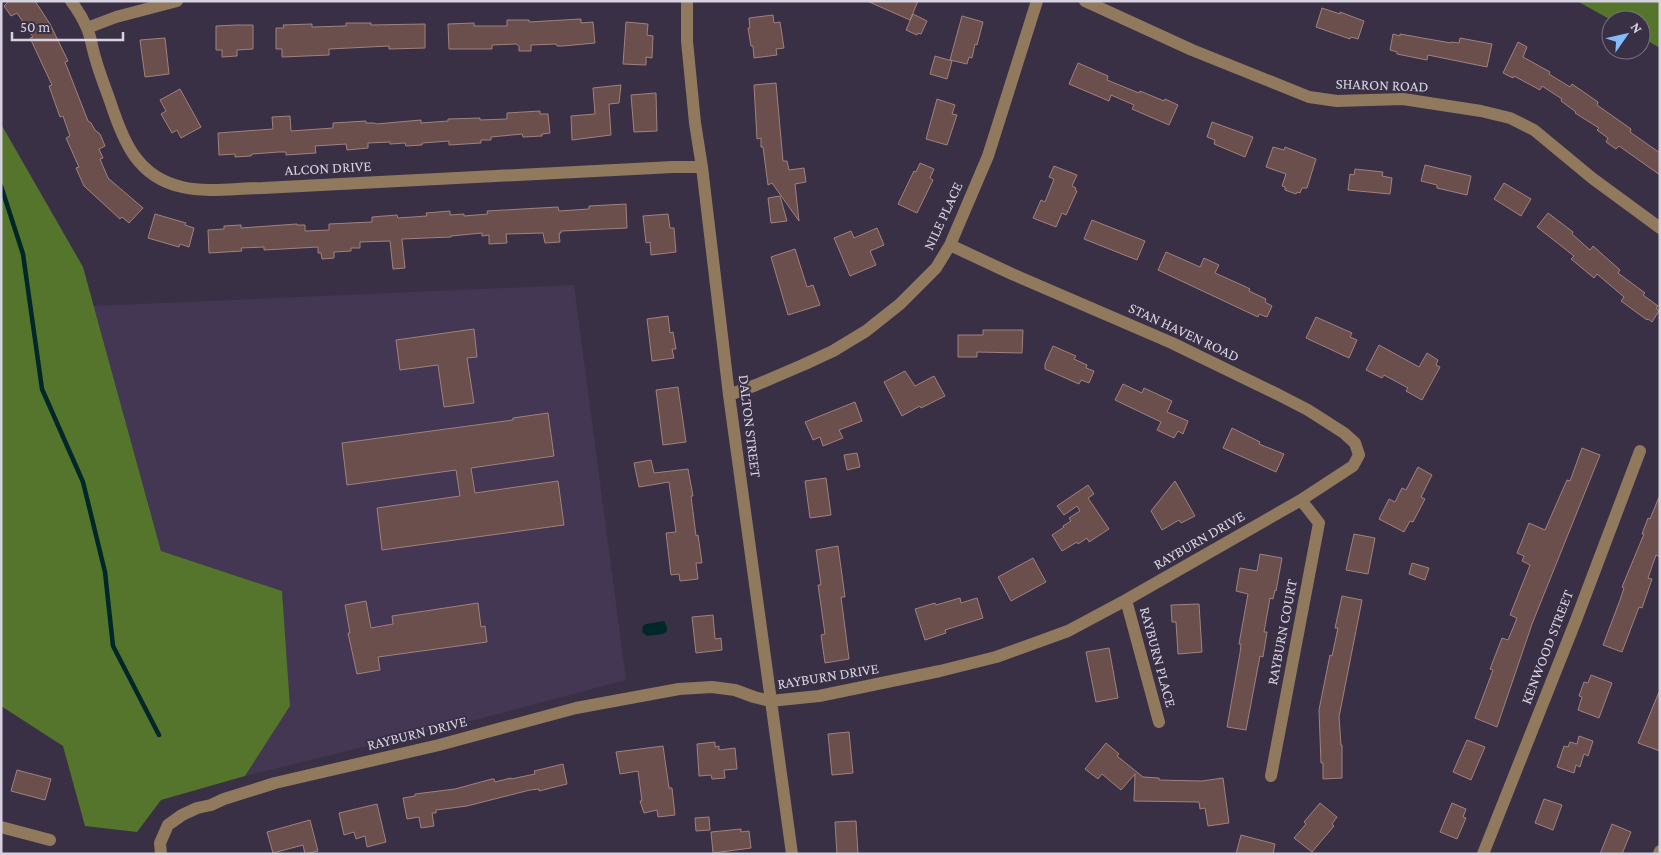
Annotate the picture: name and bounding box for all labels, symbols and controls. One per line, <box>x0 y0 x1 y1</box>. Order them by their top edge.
scale bar <box>12 10 124 42</box>
north arrow <box>1601 10 1651 60</box>
text: 50 m <box>20 19 50 35</box>
text: N <box>1627 19 1646 37</box>
street label: SHARON ROAD <box>1335 75 1429 95</box>
street label: ALCON DRIVE <box>284 158 372 178</box>
street label: NILE PLACE <box>920 179 966 253</box>
street label: STAN HAVEN ROAD <box>1126 299 1242 365</box>
street label: DALTON STREET <box>736 374 764 478</box>
street label: RAYBURN DRIVE <box>1151 508 1247 572</box>
street label: RAYBURN COURT <box>1264 578 1300 686</box>
street label: KENWOOD STREET <box>1518 588 1576 706</box>
street label: RAYBURN PLACE <box>1137 605 1179 709</box>
street label: RAYBURN DRIVE <box>776 660 880 692</box>
street label: RAYBURN DRIVE <box>365 713 469 753</box>

